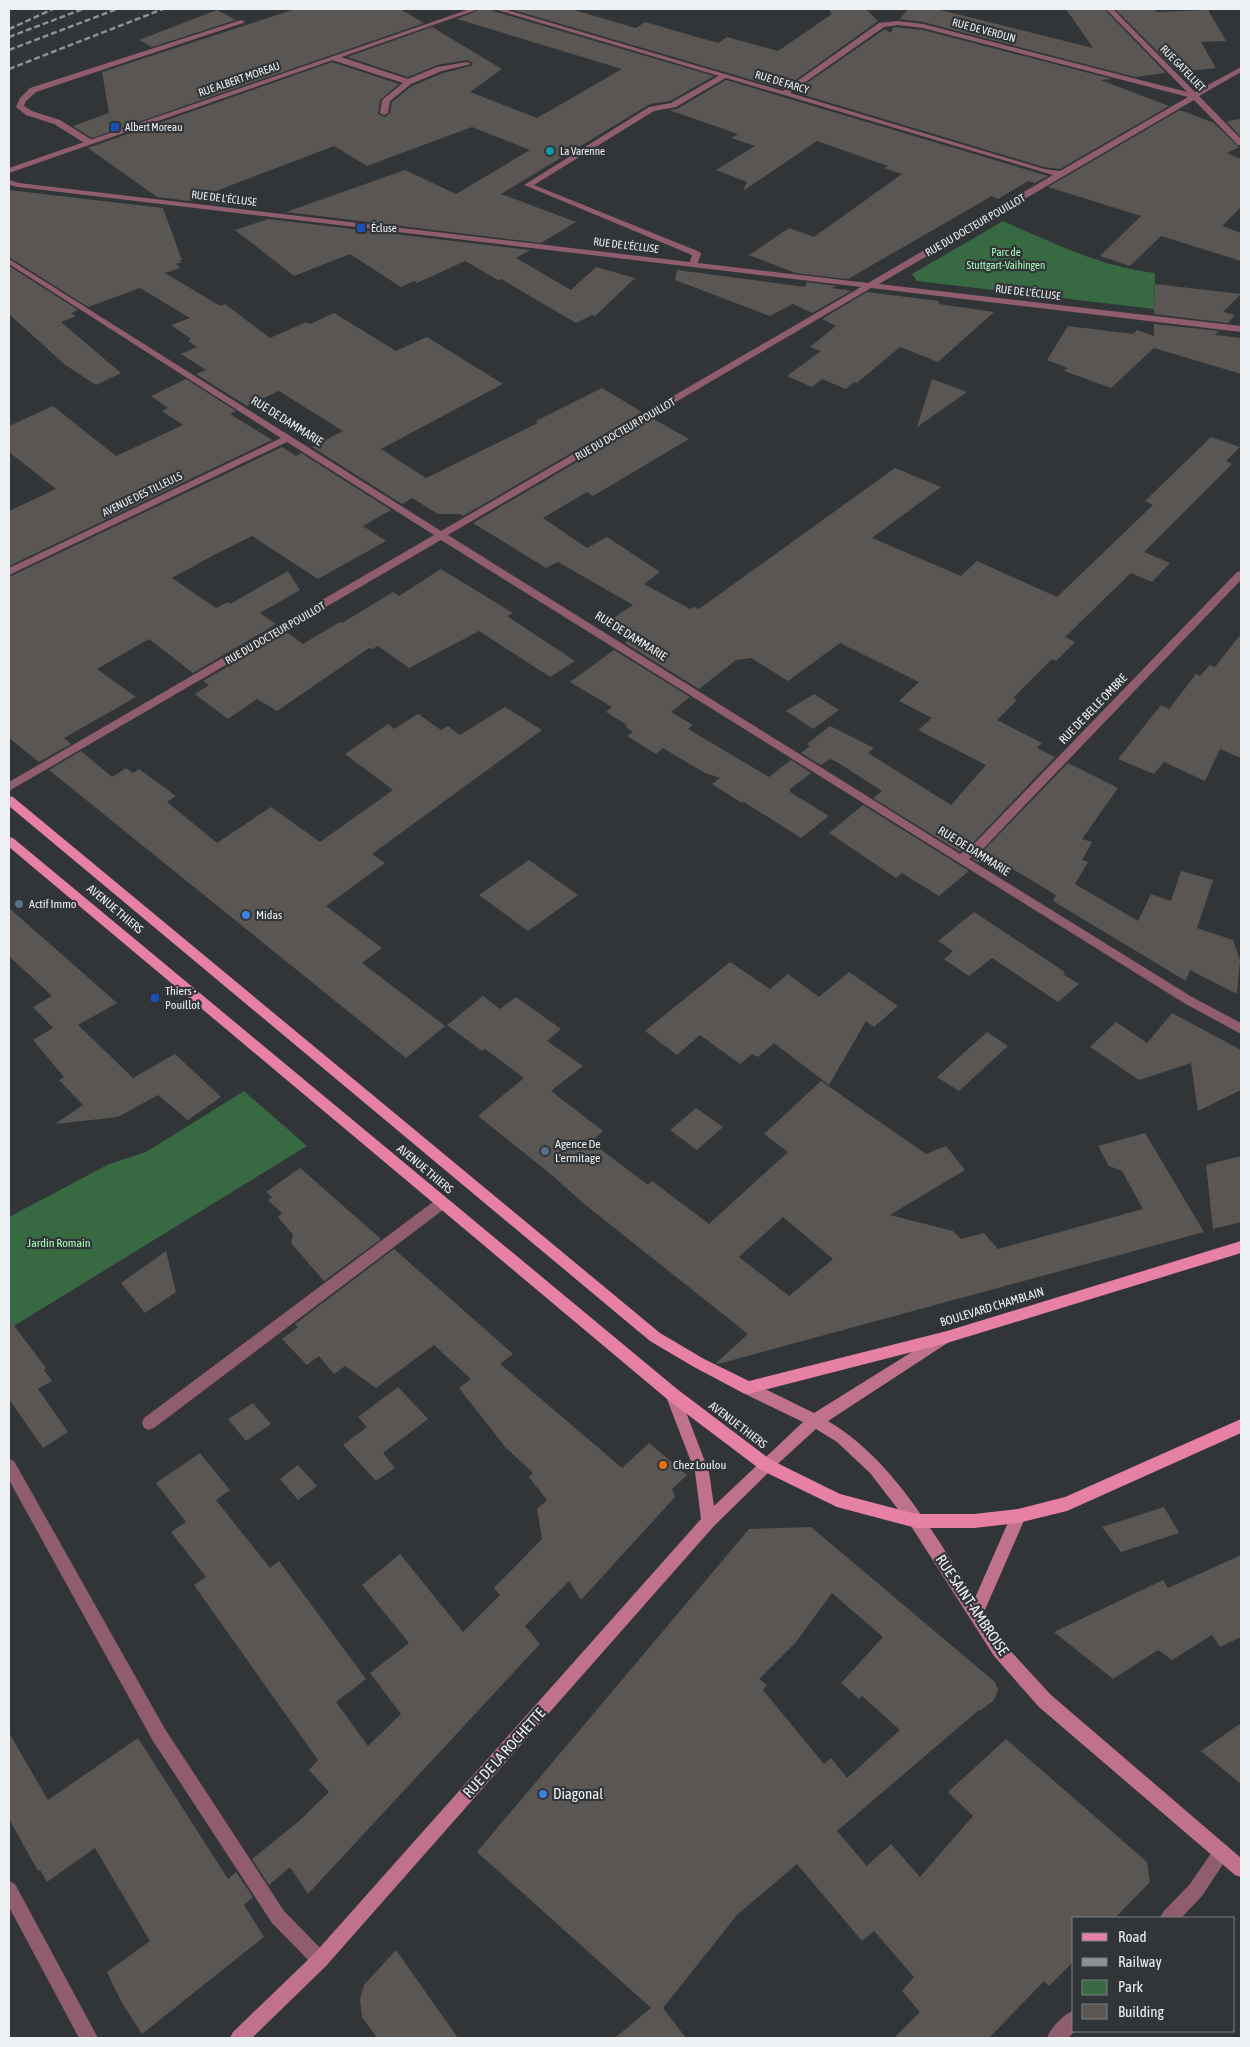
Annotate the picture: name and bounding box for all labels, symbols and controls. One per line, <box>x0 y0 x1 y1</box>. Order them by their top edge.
street label: RUE DE VERDUN <box>951 16 1017 44</box>
street label: RUE GATELLIET <box>1158 42 1208 94</box>
street label: RUE ALBERT MOREAU <box>197 59 281 99</box>
street label: RUE DE FARCY <box>754 68 810 96</box>
marker: Albert Moreau <box>109 121 121 133</box>
place label: Albert Moreau <box>125 121 183 133</box>
marker: La Varenne <box>544 145 556 157</box>
place label: La Varenne <box>560 145 605 157</box>
street label: RUE DE L'ÉCLUSE <box>191 188 258 208</box>
street label: RUE DU DOCTEUR POUILLOT <box>923 191 1027 259</box>
marker: Écluse <box>355 222 367 234</box>
place label: Écluse <box>371 222 397 234</box>
street label: RUE DE L'ÉCLUSE <box>593 235 660 255</box>
park label: Parc de Stuttgart-Vaihingen <box>967 246 1045 271</box>
street label: RUE DE L'ÉCLUSE <box>995 282 1062 302</box>
street label: RUE DE DAMMARIE <box>249 393 325 449</box>
street label: RUE DU DOCTEUR POUILLOT <box>573 395 677 463</box>
street label: AVENUE DES TILLEULS <box>100 469 184 519</box>
street label: RUE DU DOCTEUR POUILLOT <box>223 599 327 667</box>
street label: RUE DE DAMMARIE <box>593 608 669 664</box>
street label: RUE DE BELLE OMBRE <box>1056 671 1130 747</box>
street label: RUE DE DAMMARIE <box>936 823 1012 879</box>
street label: AVENUE THIERS <box>84 881 146 937</box>
place label: Actif Immo <box>29 897 77 911</box>
marker: Actif Immo <box>13 898 25 910</box>
place label: Midas <box>256 908 282 922</box>
marker: Midas <box>240 909 252 921</box>
place label: Thiers - Pouillot <box>165 984 201 1012</box>
marker: Thiers - Pouillot <box>149 992 161 1004</box>
place label: Agence De L'ermitage <box>555 1137 601 1165</box>
street label: AVENUE THIERS <box>394 1141 456 1197</box>
marker: Agence De L'ermitage <box>539 1145 551 1157</box>
park label: Jardin Romain <box>27 1236 91 1250</box>
street label: BOULEVARD CHAMBLAIN <box>938 1285 1046 1329</box>
street label: AVENUE THIERS <box>706 1399 770 1451</box>
place label: Chez Loulou <box>673 1458 726 1472</box>
marker: Chez Loulou <box>657 1459 669 1471</box>
street label: RUE SAINT-AMBROISE <box>932 1551 1013 1659</box>
street label: RUE DE LA ROCHETTE <box>459 1704 549 1801</box>
place label: Diagonal <box>553 1785 603 1802</box>
marker: Diagonal <box>537 1788 549 1800</box>
legend <box>1072 1917 1235 2032</box>
text: Road <box>1118 1928 1147 1945</box>
text: Railway <box>1118 1953 1162 1970</box>
text: Park <box>1118 1978 1143 1995</box>
text: Building <box>1118 2003 1164 2020</box>

